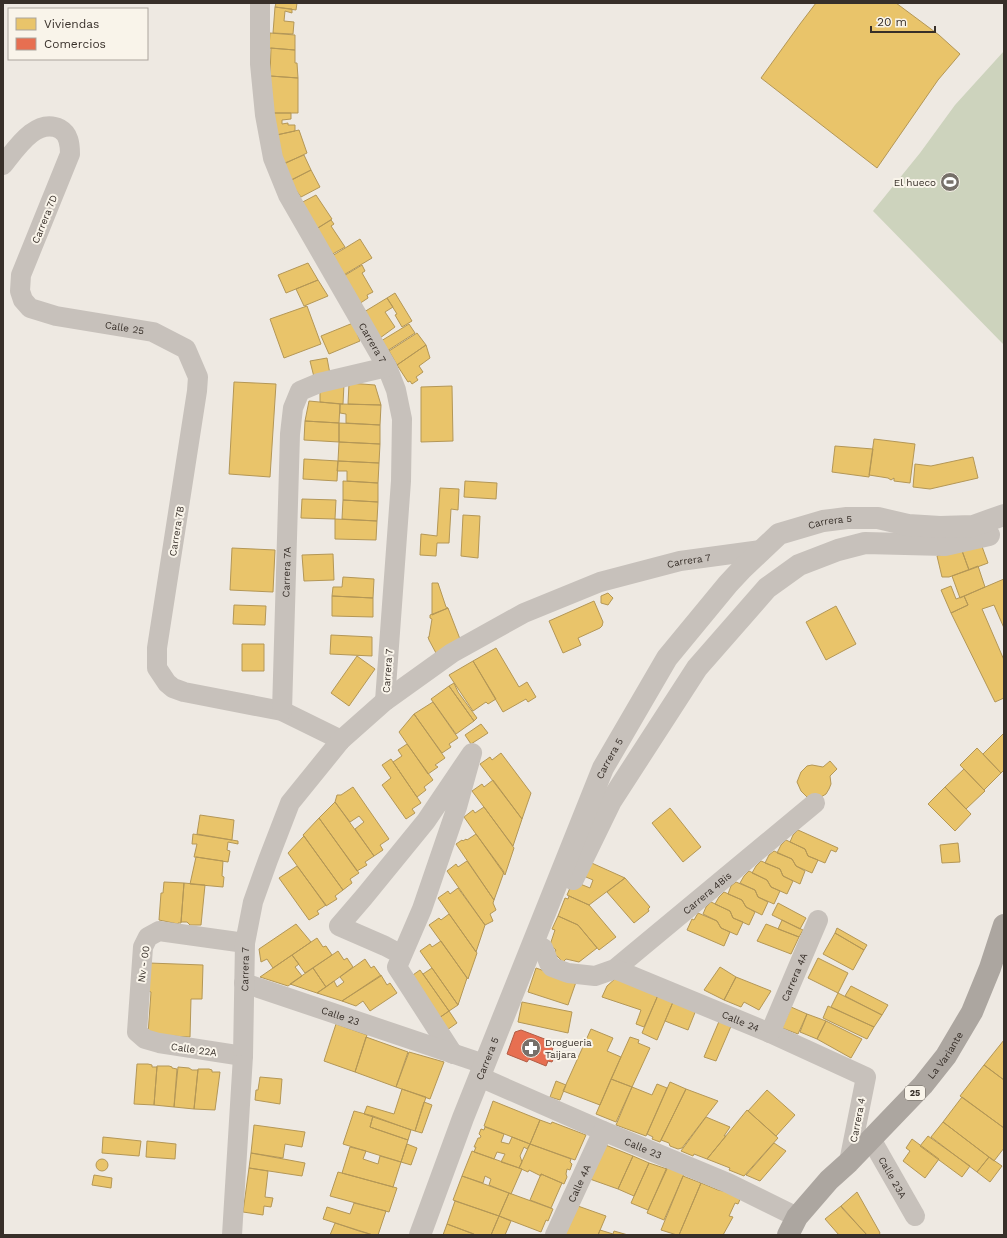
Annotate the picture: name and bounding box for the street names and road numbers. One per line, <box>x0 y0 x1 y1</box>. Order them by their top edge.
street label: Carrera 7D <box>30 193 59 245</box>
street label: Calle 25 <box>104 319 145 336</box>
street label: Carrera 7 <box>357 321 388 365</box>
street label: Carrera 7B <box>167 505 186 557</box>
street label: Carrera 5 <box>807 513 852 531</box>
street label: Carrera 7A <box>280 546 293 597</box>
street label: Carrera 7 <box>666 552 712 570</box>
street label: Carrera 7 <box>380 648 395 694</box>
street label: Carrera 5 <box>594 736 625 781</box>
street label: Carrera 4Bis <box>681 870 734 916</box>
street label: Nv - 00 <box>135 945 151 983</box>
street label: Carrera 7 <box>239 947 251 992</box>
street label: Carrera 4A <box>779 951 810 1003</box>
street label: Calle 23 <box>320 1005 361 1028</box>
street label: Calle 24 <box>720 1009 761 1034</box>
street label: La Variante <box>925 1030 965 1081</box>
street label: Carrera 5 <box>474 1035 501 1081</box>
street label: Calle 22A <box>170 1041 218 1058</box>
road number: 25 <box>905 1086 925 1100</box>
street label: Carrera 4 <box>848 1097 867 1143</box>
street label: Calle 23 <box>623 1136 664 1161</box>
street label: Calle 23A <box>876 1155 909 1201</box>
street label: Calle 4A <box>566 1162 593 1204</box>

